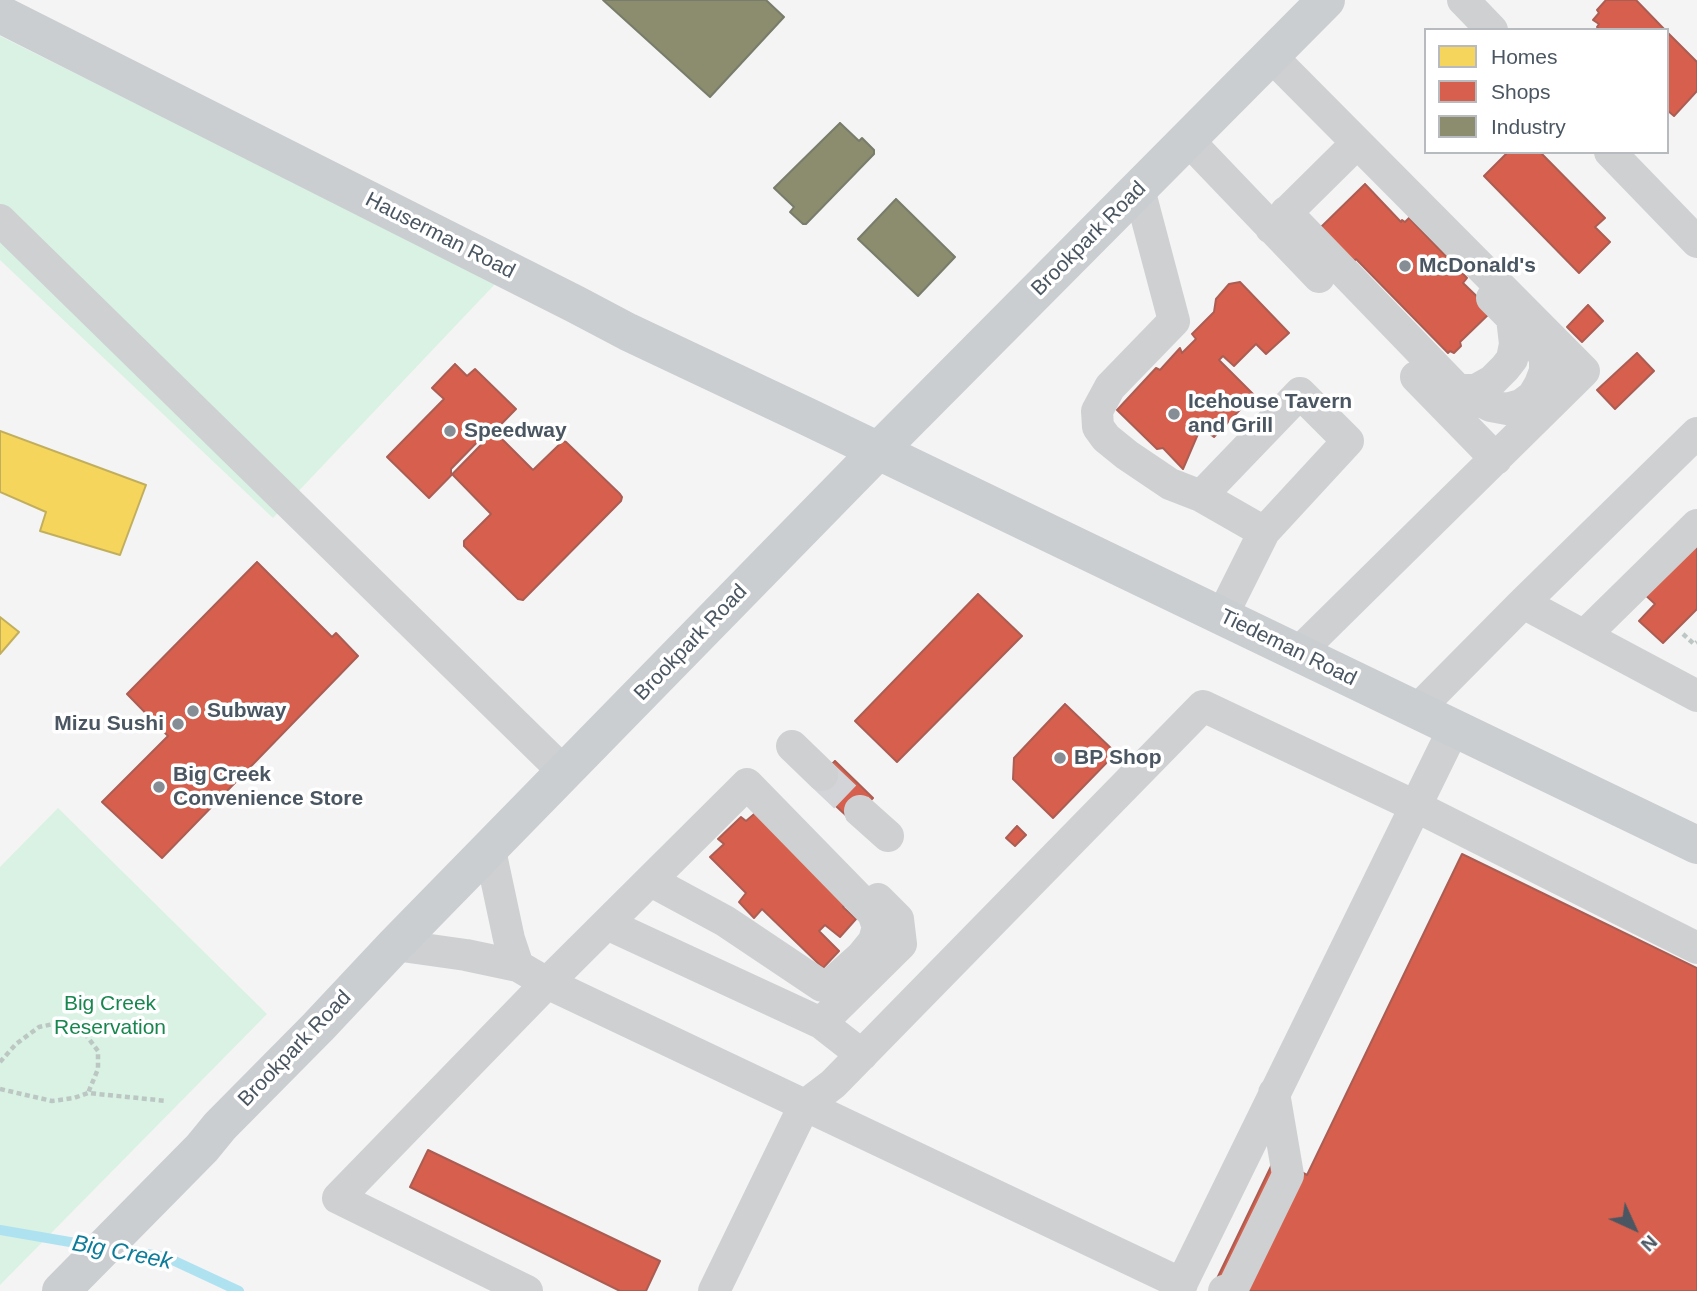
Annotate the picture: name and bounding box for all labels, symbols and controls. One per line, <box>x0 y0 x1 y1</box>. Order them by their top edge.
legend <box>1424 28 1669 154</box>
text: Homes <box>1491 45 1558 68</box>
text: Shops <box>1491 80 1551 103</box>
text: Industry <box>1491 115 1566 138</box>
street label: Brookpark Road <box>1026 176 1152 302</box>
street label: Hauserman Road <box>361 187 519 285</box>
place label: McDonald's <box>1419 253 1536 279</box>
marker: McDonald's <box>1397 258 1413 274</box>
place label: Icehouse Tavern and Grill <box>1188 389 1352 439</box>
marker: Icehouse Tavern and Grill <box>1166 406 1182 422</box>
place label: Speedway <box>464 418 567 444</box>
marker: Speedway <box>442 423 458 439</box>
street label: Brookpark Road <box>629 580 753 706</box>
street label: Tiedeman Road <box>1216 604 1360 692</box>
place label: Subway <box>207 698 286 724</box>
marker: Subway <box>185 703 201 719</box>
place label: Mizu Sushi <box>54 711 164 737</box>
marker: Mizu Sushi <box>170 716 186 732</box>
place label: BP Shop <box>1074 745 1161 771</box>
marker: BP Shop <box>1052 750 1068 766</box>
place label: Big Creek Convenience Store <box>173 762 363 812</box>
marker: Big Creek Convenience Store <box>151 779 167 795</box>
street label: Brookpark Road <box>233 986 357 1112</box>
park label: Big Creek Reservation <box>54 991 166 1041</box>
north arrow <box>1599 1193 1669 1263</box>
water label: Big Creek <box>70 1230 174 1276</box>
text: N <box>1637 1231 1661 1255</box>

